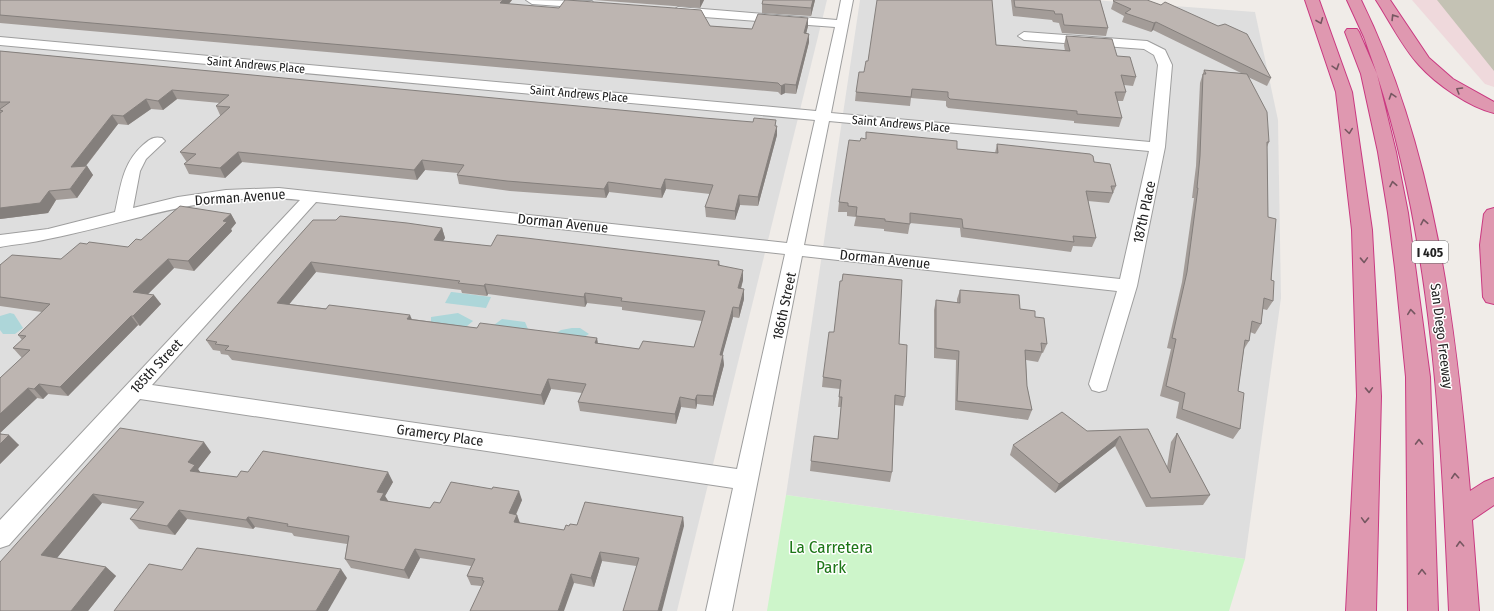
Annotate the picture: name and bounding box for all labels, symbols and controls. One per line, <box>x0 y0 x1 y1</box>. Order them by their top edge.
one-way arrow <box>1392 14 1399 21</box>
one-way arrow <box>1316 17 1324 24</box>
street label: Saint Andrews Place <box>206 54 306 76</box>
one-way arrow <box>1331 64 1340 71</box>
street label: Saint Andrews Place <box>529 83 629 105</box>
one-way arrow <box>1456 87 1463 95</box>
one-way arrow <box>1389 93 1397 100</box>
street label: Saint Andrews Place <box>851 113 951 135</box>
one-way arrow <box>1344 128 1353 134</box>
street label: 187th Place <box>1130 179 1159 245</box>
one-way arrow <box>1389 181 1397 187</box>
street label: Dorman Avenue <box>194 186 286 209</box>
street label: Dorman Avenue <box>517 210 609 237</box>
one-way arrow <box>1420 219 1429 225</box>
road number: I 405 <box>1412 241 1448 263</box>
street label: Dorman Avenue <box>839 246 931 273</box>
one-way arrow <box>1359 257 1368 263</box>
street label: 186th Street <box>769 270 800 342</box>
street label: San Diego Freeway <box>1427 282 1456 390</box>
one-way arrow <box>1406 309 1415 316</box>
street label: 185th Street <box>127 335 186 397</box>
one-way arrow <box>1365 387 1373 393</box>
street label: Gramercy Place <box>395 421 484 450</box>
one-way arrow <box>1415 439 1423 445</box>
one-way arrow <box>1451 473 1460 479</box>
one-way arrow <box>1361 517 1369 523</box>
park label: La Carretera Park <box>789 537 873 578</box>
one-way arrow <box>1456 541 1464 547</box>
one-way arrow <box>1418 569 1426 575</box>

